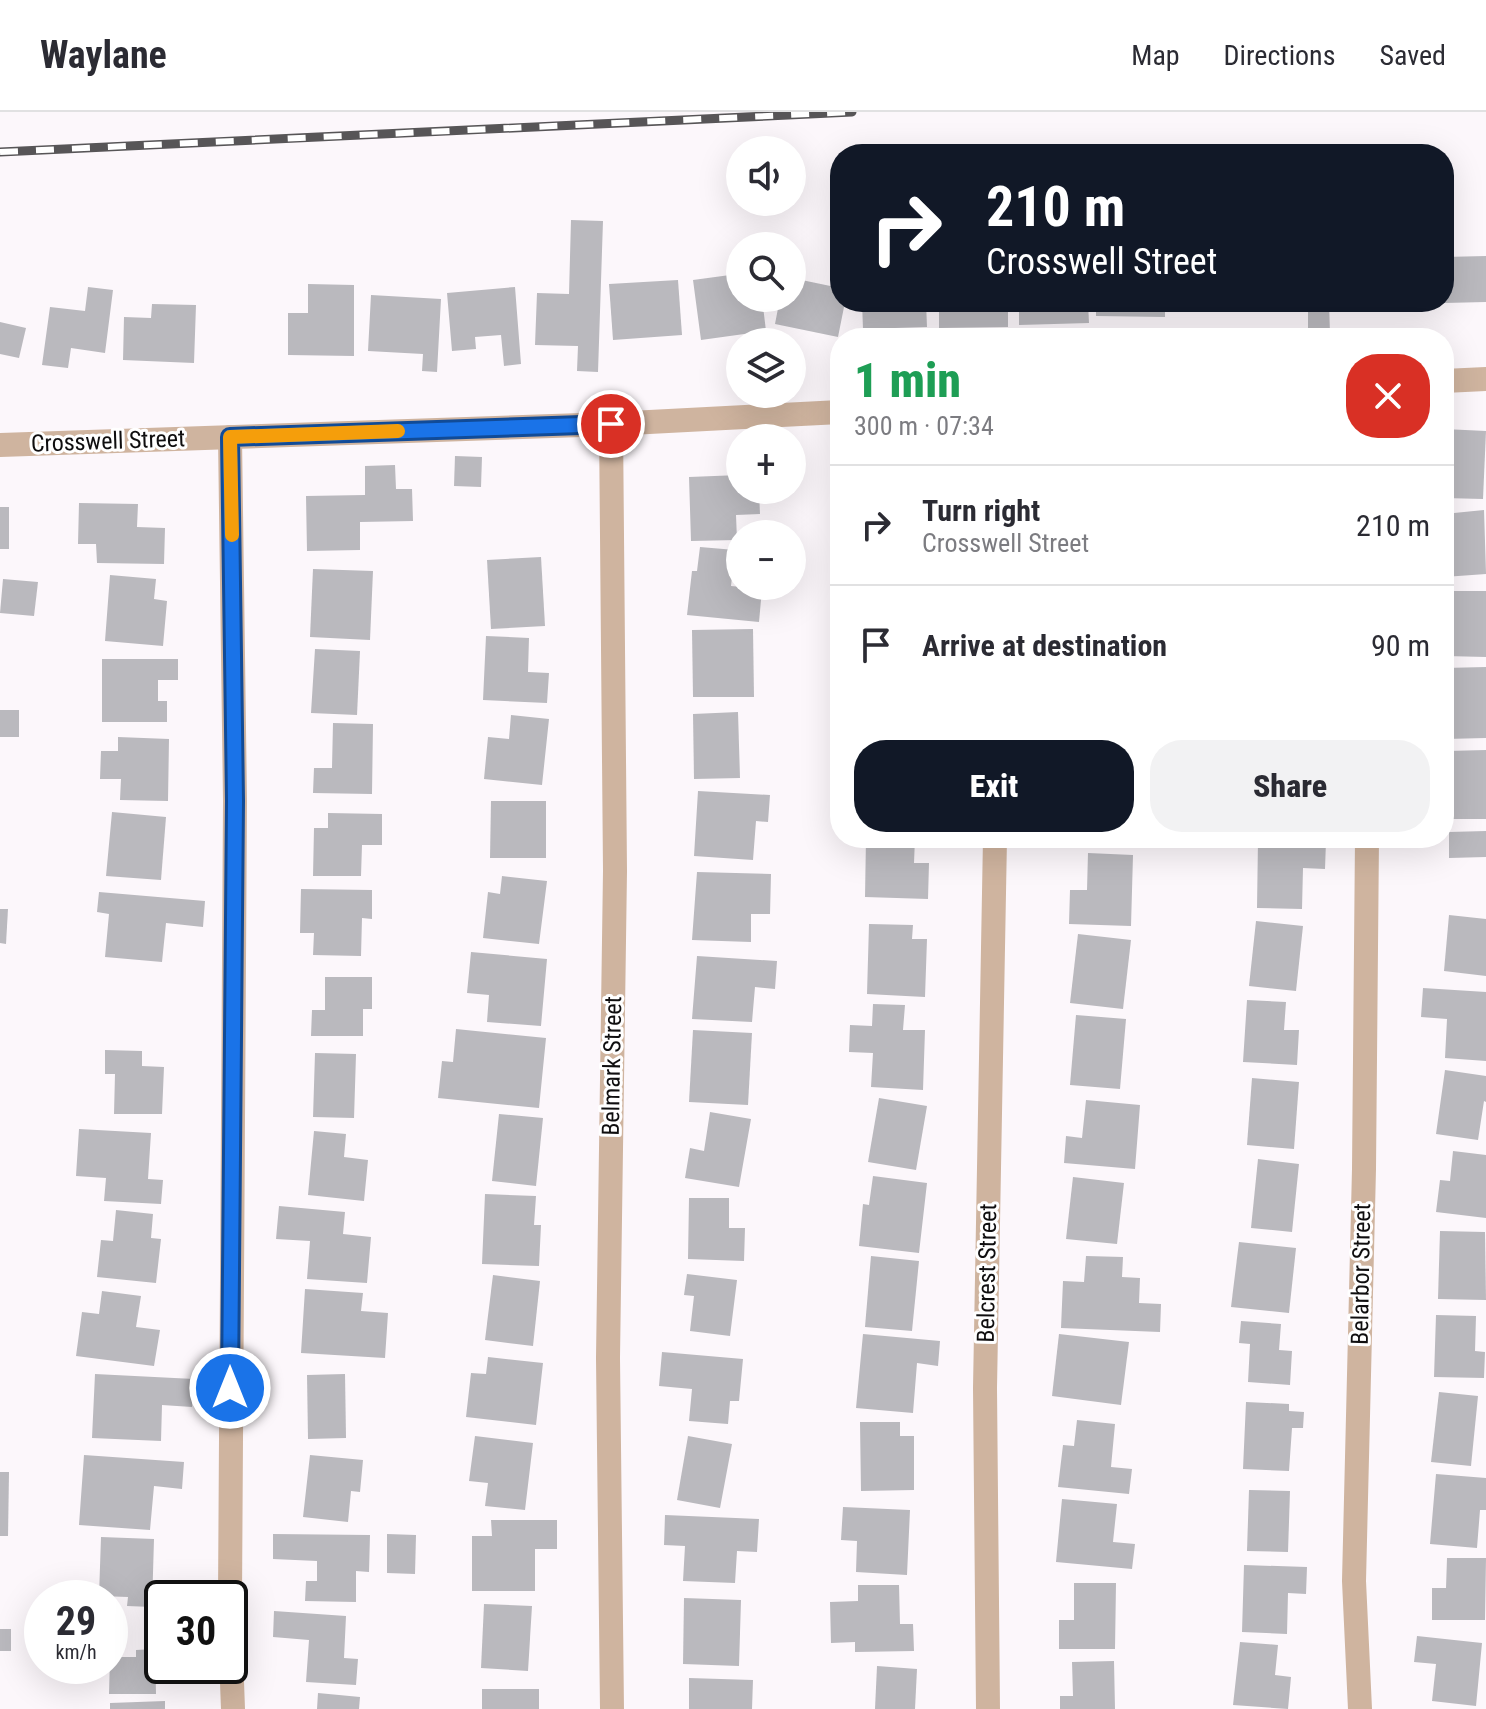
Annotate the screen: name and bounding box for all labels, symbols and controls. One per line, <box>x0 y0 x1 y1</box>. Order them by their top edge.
text: Waylane <box>40 33 167 77</box>
text: Map <box>1131 39 1180 72</box>
text: Directions <box>1224 39 1335 72</box>
text: Saved <box>1379 39 1446 72</box>
map controls <box>726 136 806 600</box>
button: sound <box>726 136 806 216</box>
text: 210 m <box>986 174 1125 240</box>
icon: right <box>854 176 958 280</box>
button: search <box>726 232 806 312</box>
text: Crosswell Street <box>986 241 1217 283</box>
button: layers <box>726 328 806 408</box>
text: 1 min <box>854 352 961 409</box>
button: close <box>1346 354 1430 438</box>
pin <box>577 390 645 458</box>
icon: arrive <box>589 402 633 446</box>
text: 300 m · 07:34 <box>854 411 994 441</box>
street label: Crosswell Street <box>30 424 186 458</box>
button: + <box>726 424 806 504</box>
text: Turn right <box>922 493 1040 528</box>
icon: right <box>854 503 898 547</box>
text: 210 m <box>1356 508 1430 543</box>
button: − <box>726 520 806 600</box>
text: Crosswell Street <box>922 528 1089 558</box>
icon: arrive <box>854 623 898 667</box>
text: Arrive at destination <box>922 628 1167 663</box>
text: 90 m <box>1371 628 1430 663</box>
button: Exit <box>854 740 1134 832</box>
button: Share <box>1150 740 1430 832</box>
street label: Belmark Street <box>597 996 627 1136</box>
street label: Belcrest Street <box>972 1203 1002 1343</box>
street label: Belarbor Street <box>1346 1203 1376 1345</box>
position arrow <box>188 1346 272 1430</box>
speed limit sign: 30 <box>144 1580 248 1684</box>
text: 29 <box>56 1598 96 1645</box>
text: km/h <box>55 1640 97 1664</box>

